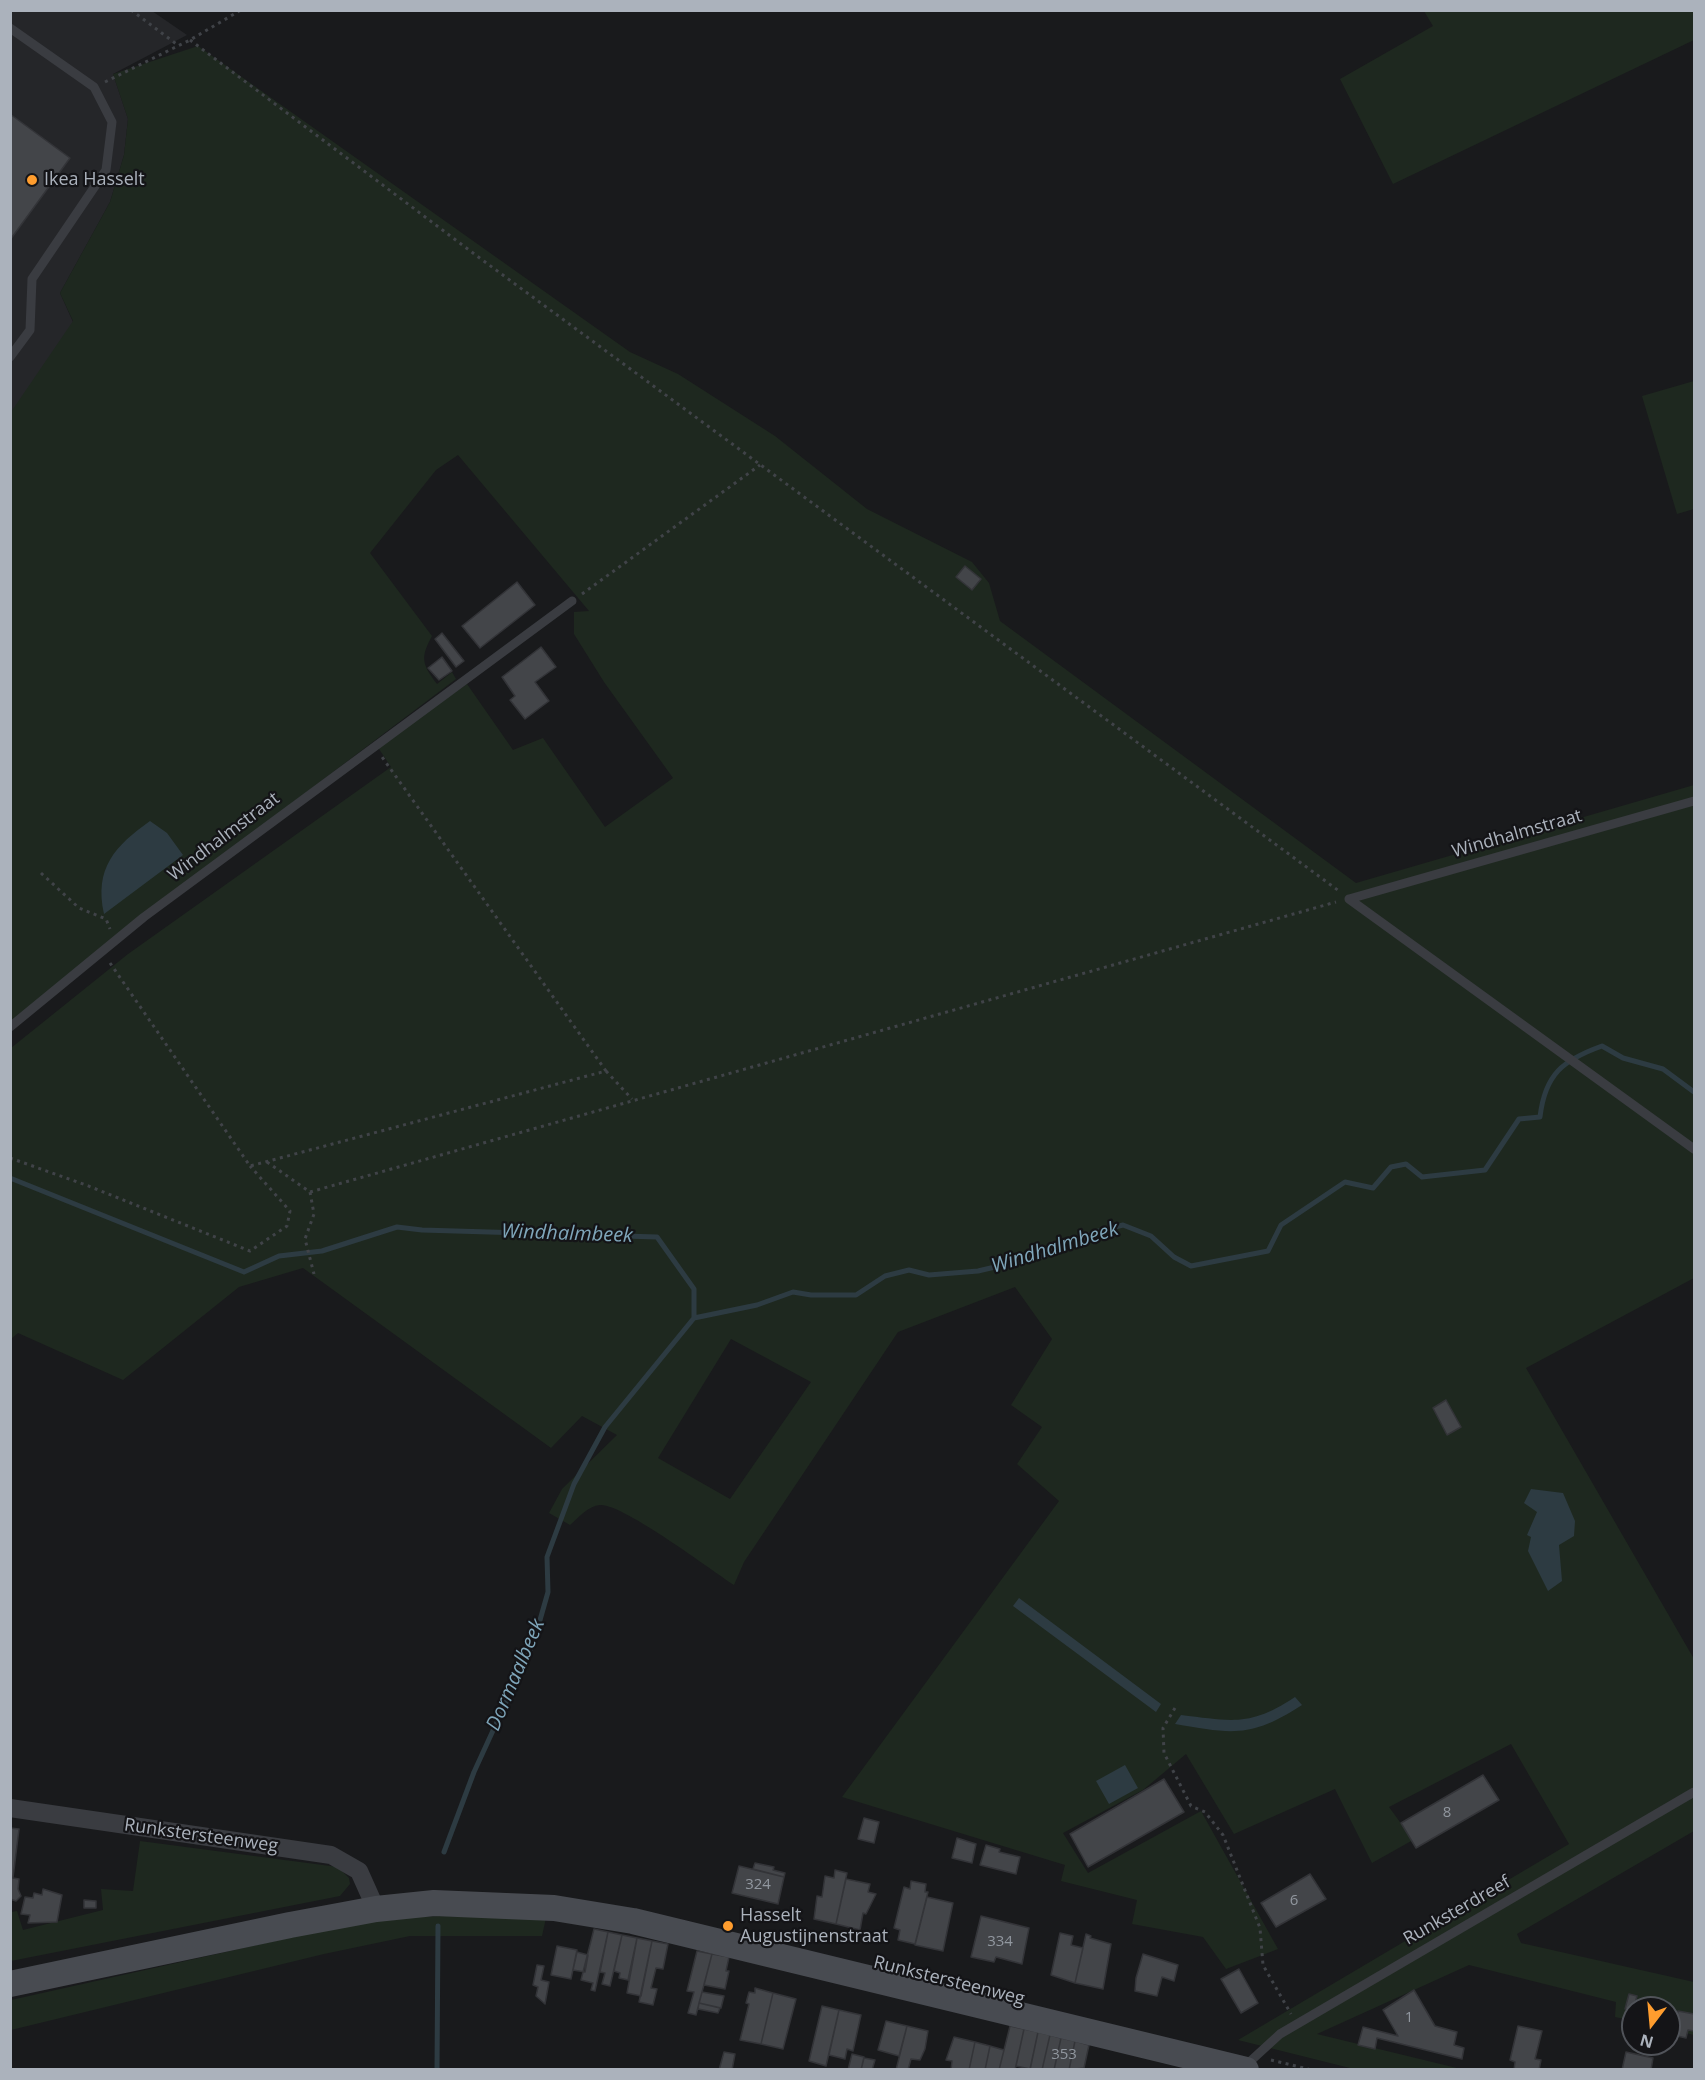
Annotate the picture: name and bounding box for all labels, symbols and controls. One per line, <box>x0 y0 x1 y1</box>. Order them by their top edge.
place label: Ikea Hasselt <box>44 169 145 191</box>
marker: Ikea Hasselt <box>25 173 39 187</box>
street label: Windhalmstraat <box>164 788 284 886</box>
street label: Windhalmstraat <box>1450 805 1584 863</box>
water label: Windhalmbeek <box>989 1217 1121 1279</box>
water label: Windhalmbeek <box>501 1220 633 1248</box>
water label: Dormaalbeek <box>482 1616 550 1734</box>
house number: 8 <box>1443 1804 1451 1822</box>
street label: Runkstersteenweg <box>123 1815 279 1857</box>
street label: Runksterdreef <box>1400 1872 1514 1950</box>
house number: 324 <box>745 1876 771 1894</box>
house number: 6 <box>1290 1892 1298 1910</box>
place label: Hasselt Augustijnenstraat <box>740 1905 888 1948</box>
marker: Hasselt Augustijnenstraat <box>721 1919 735 1933</box>
house number: 334 <box>987 1933 1013 1951</box>
street label: Runkstersteenweg <box>871 1952 1027 2010</box>
north arrow <box>1621 1996 1681 2056</box>
house number: 1 <box>1405 2009 1413 2027</box>
text: N <box>1637 2029 1656 2054</box>
house number: 353 <box>1051 2046 1077 2064</box>

